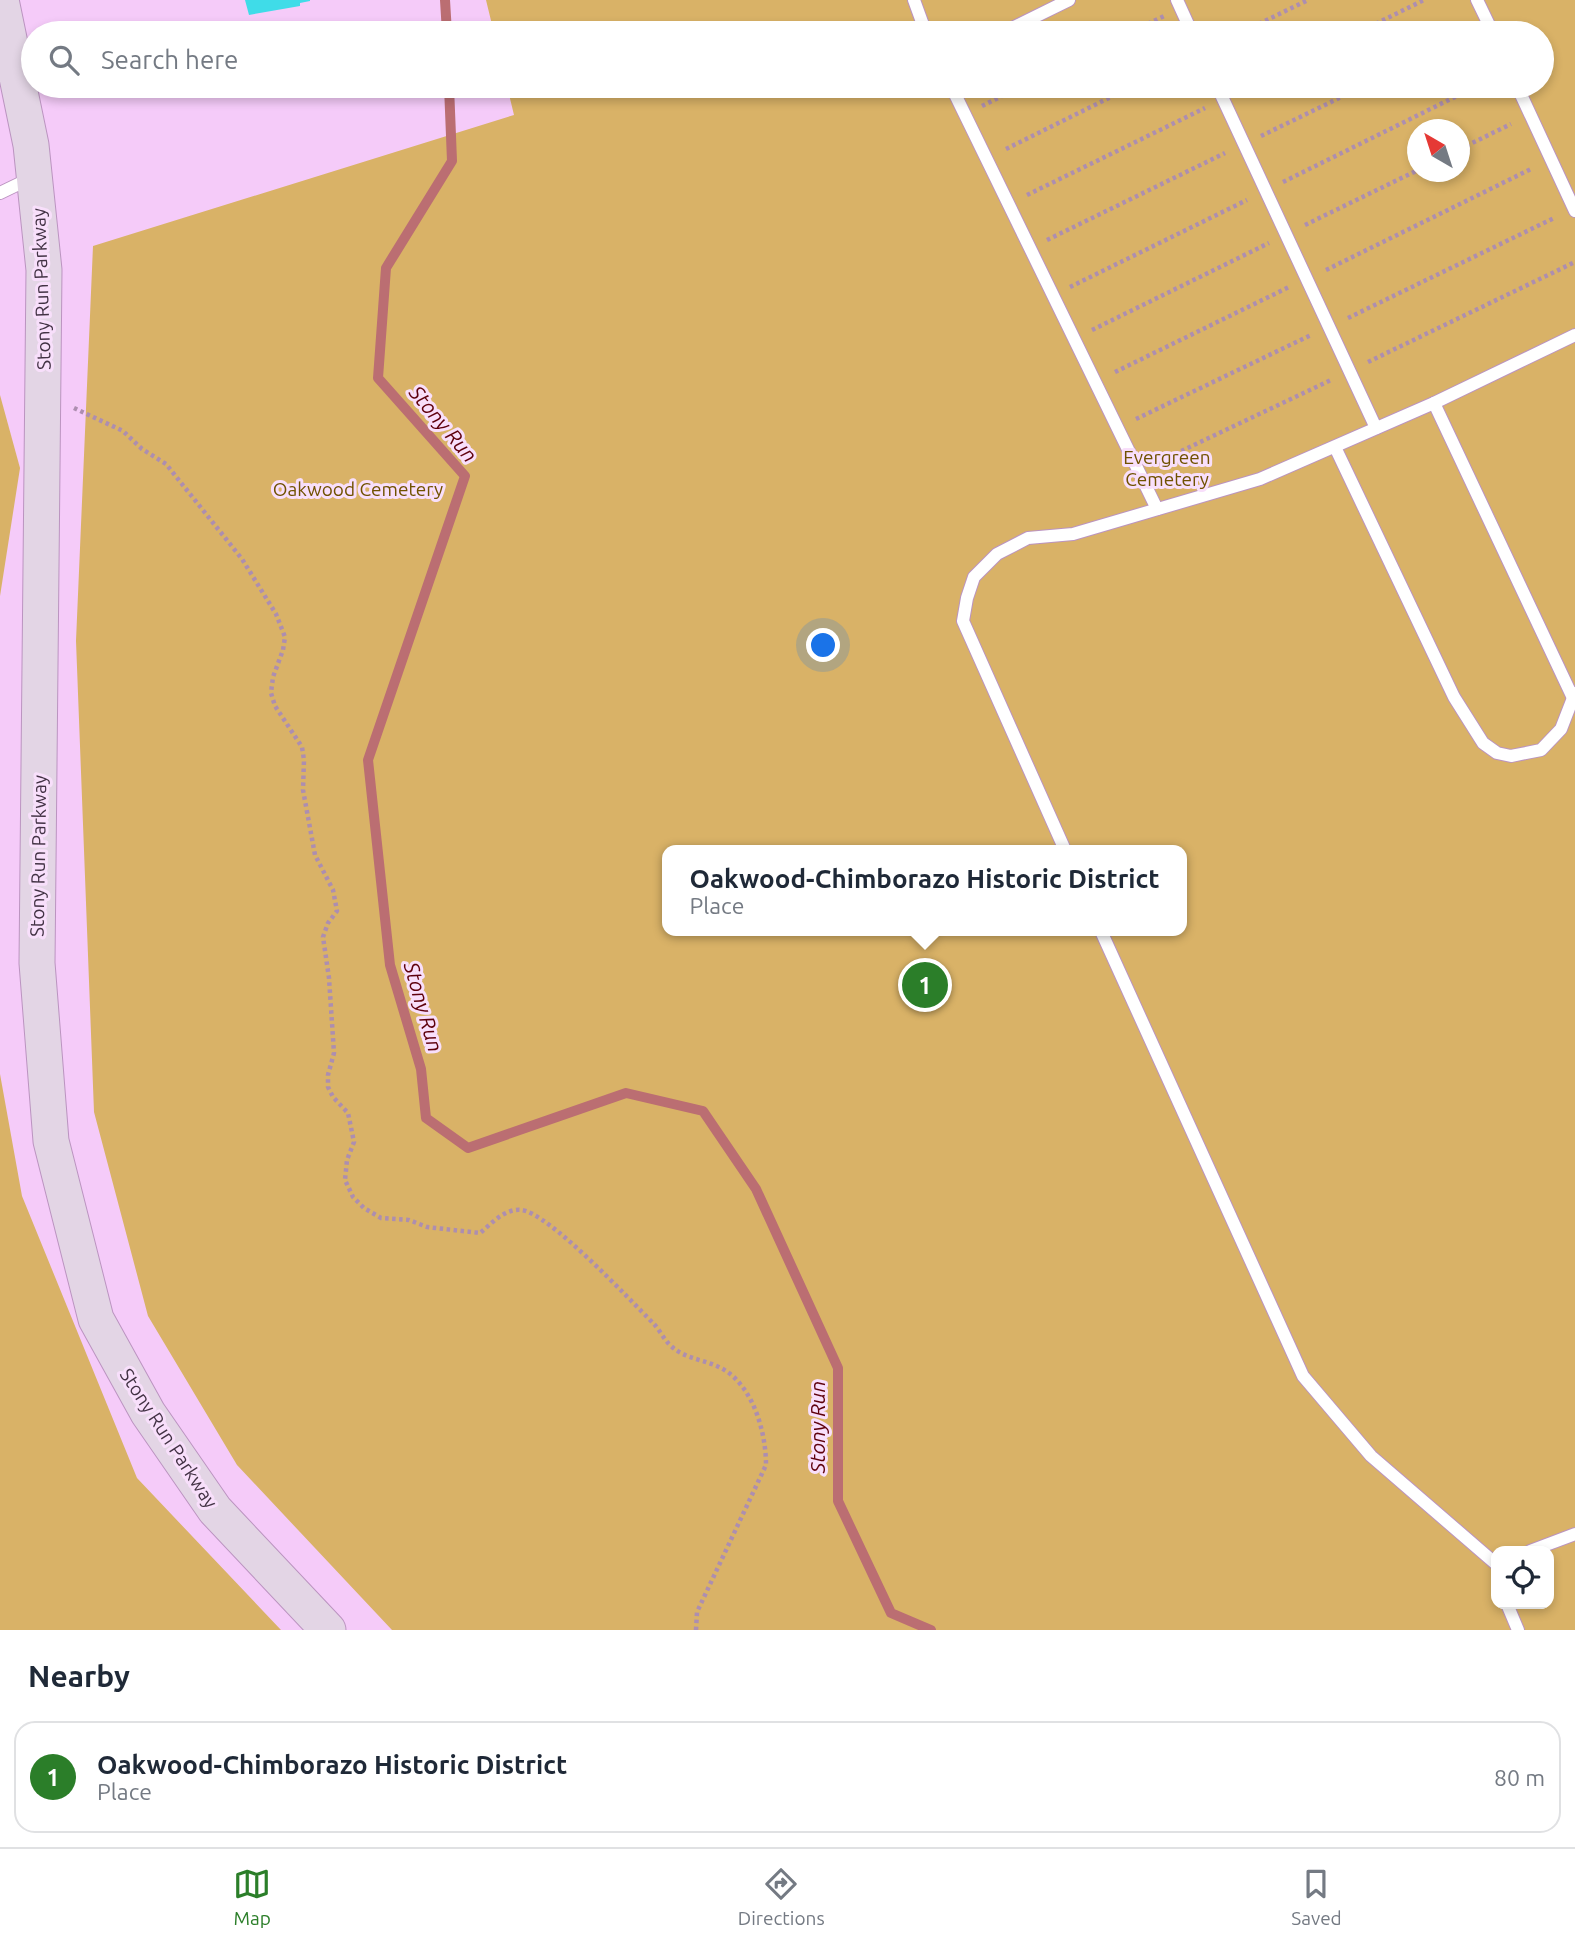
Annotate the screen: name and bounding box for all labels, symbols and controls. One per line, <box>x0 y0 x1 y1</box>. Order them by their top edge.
search box <box>21 21 1554 98</box>
icon: search <box>45 41 83 79</box>
text: Search here <box>101 45 238 74</box>
north arrow <box>1407 119 1470 182</box>
street label: Stony Run Parkway <box>27 208 55 370</box>
water label: Stony Run <box>404 380 483 466</box>
park label: Evergreen Cemetery <box>1123 446 1211 490</box>
park label: Oakwood Cemetery <box>273 478 443 500</box>
your location <box>806 628 840 662</box>
street label: Stony Run Parkway <box>26 775 50 937</box>
popup <box>662 845 1187 936</box>
text: Oakwood-Chimborazo Historic District <box>689 864 1160 893</box>
text: Place <box>689 893 744 918</box>
water label: Stony Run <box>399 958 448 1054</box>
pin: 1 <box>902 959 948 1011</box>
street label: Stony Run Parkway <box>116 1364 222 1512</box>
water label: Stony Run <box>805 1381 829 1474</box>
map controls <box>1491 1546 1554 1609</box>
button: locate <box>1491 1546 1554 1609</box>
text: Nearby <box>28 1659 130 1693</box>
text: Oakwood-Chimborazo Historic District <box>97 1750 567 1779</box>
text: 1 <box>47 1765 59 1790</box>
text: 80 m <box>1494 1765 1545 1790</box>
text: Place <box>97 1779 152 1804</box>
tab: Map <box>233 1865 271 1929</box>
tab: Directions <box>738 1865 825 1929</box>
tab: Saved <box>1291 1865 1342 1929</box>

